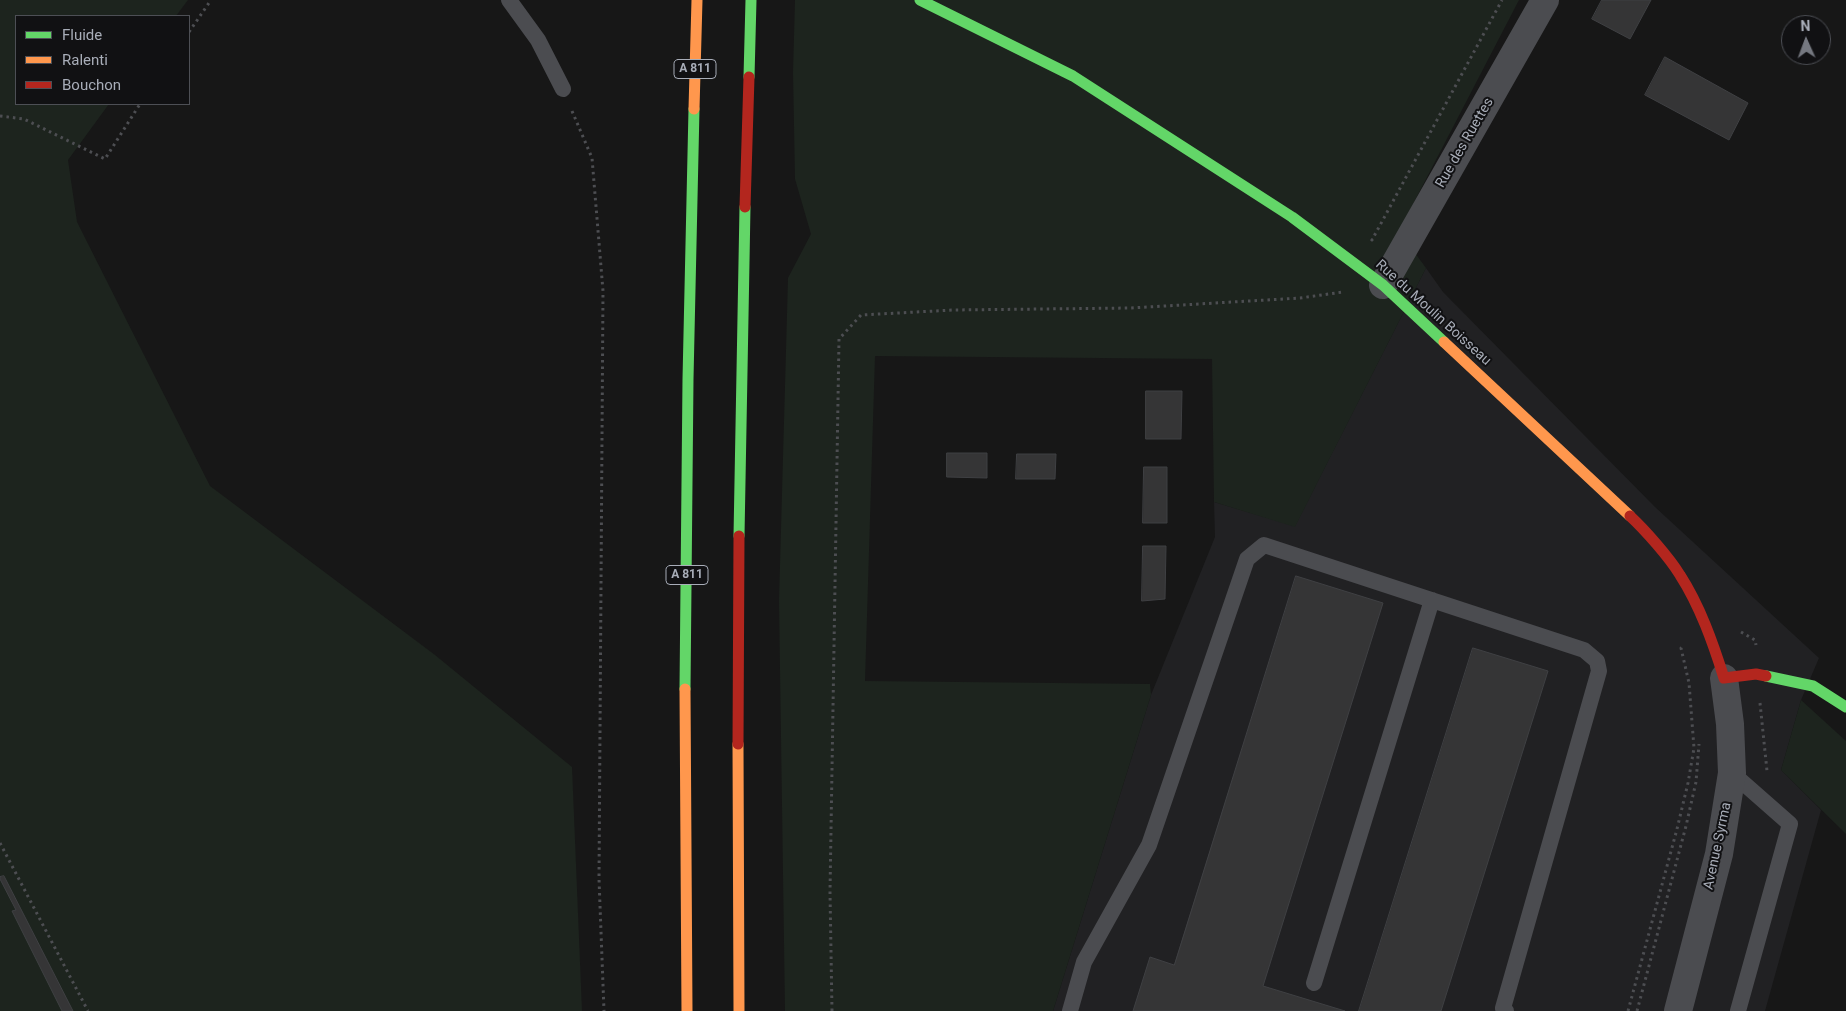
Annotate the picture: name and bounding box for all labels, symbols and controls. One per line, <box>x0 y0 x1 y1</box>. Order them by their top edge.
legend <box>15 15 190 105</box>
north arrow <box>1781 15 1831 65</box>
text: N <box>1800 18 1811 34</box>
text: Fluide <box>62 26 102 44</box>
text: Ralenti <box>62 51 108 69</box>
road number: A 811 <box>674 60 716 78</box>
text: Bouchon <box>62 76 121 94</box>
street label: Rue des Ruettes <box>1433 95 1497 191</box>
street label: Rue du Moulin Boisseau <box>1372 257 1494 369</box>
road number: A 811 <box>666 566 708 584</box>
street label: Avenue Syrma <box>1701 801 1735 891</box>

